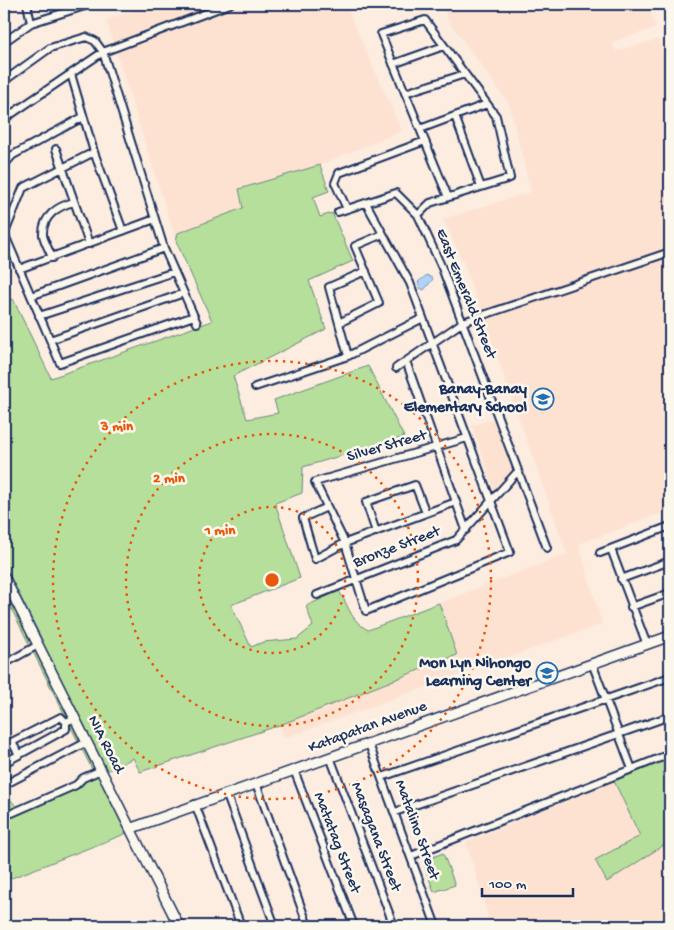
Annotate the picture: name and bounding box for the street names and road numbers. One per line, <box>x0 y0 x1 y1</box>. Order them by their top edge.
street label: East Emerald Street <box>430 226 500 363</box>
street label: Silver Street <box>345 426 430 467</box>
street label: Bronze Street <box>350 522 444 574</box>
street label: Katapatan Avenue <box>306 697 431 758</box>
street label: NIA Road <box>82 713 128 779</box>
street label: Matalino Street <box>389 778 443 884</box>
street label: Masagana Street <box>345 780 405 896</box>
street label: Matatag Street <box>308 790 364 897</box>

